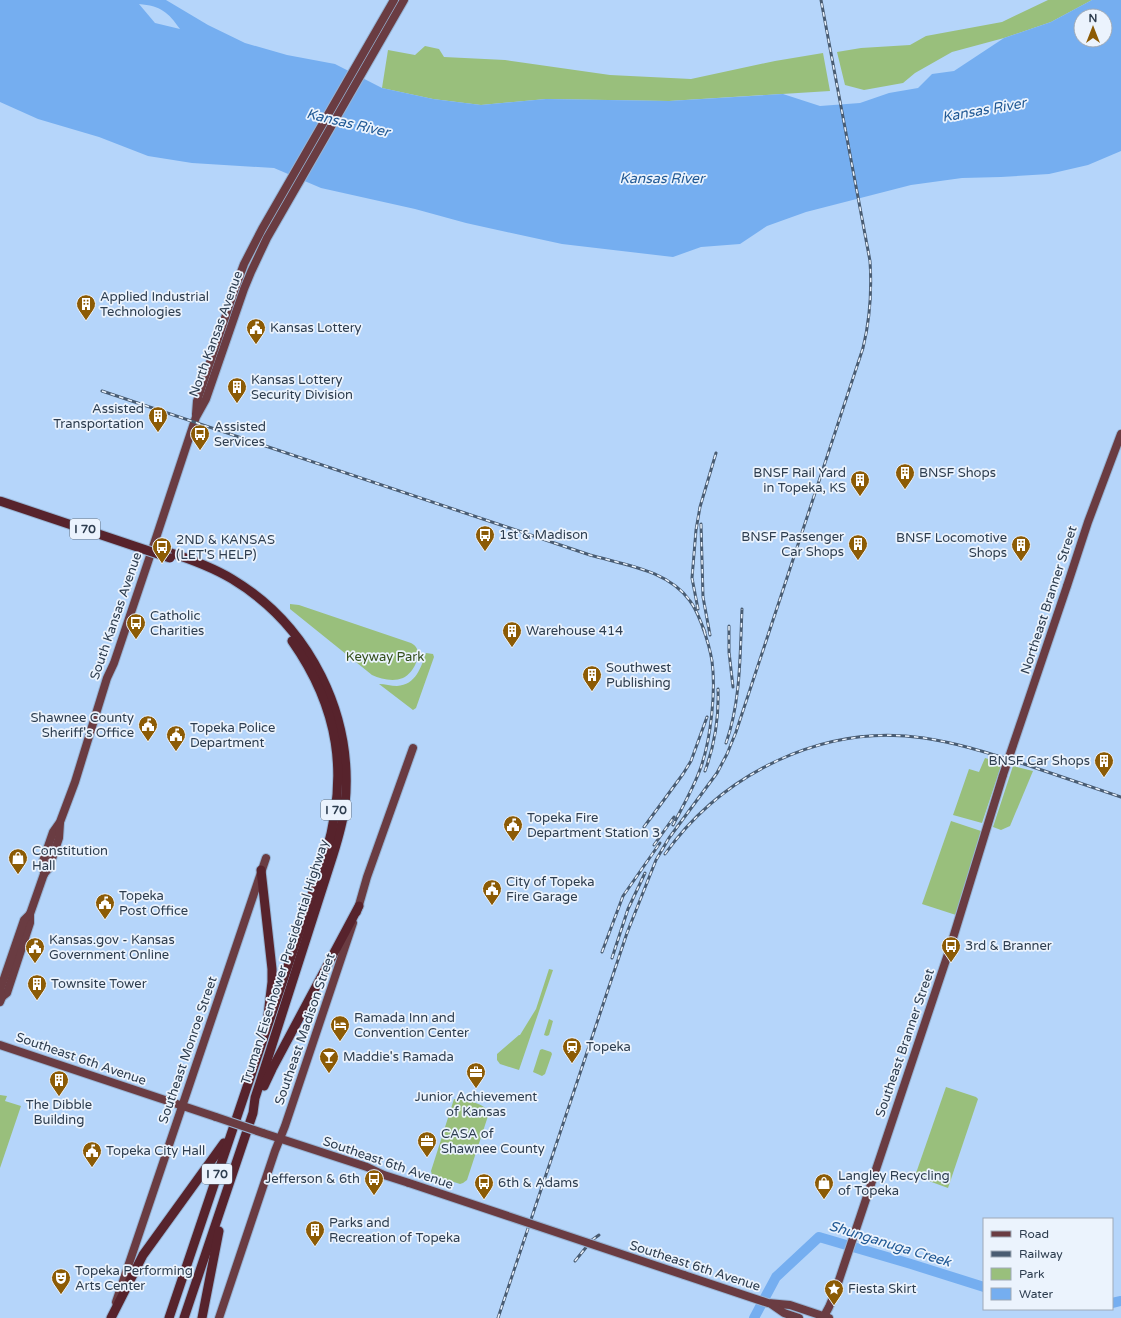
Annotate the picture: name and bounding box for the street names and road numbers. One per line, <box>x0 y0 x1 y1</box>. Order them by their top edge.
street label: North Kansas Avenue <box>186 269 246 399</box>
road number: I 70 <box>70 519 100 539</box>
street label: Northeast Branner Street <box>1017 524 1081 676</box>
street label: South Kansas Avenue <box>87 550 145 682</box>
road number: I 70 <box>321 800 351 820</box>
street label: Truman/Eisenhower Presidential Highway <box>238 837 332 1087</box>
street label: Southeast Madison Street <box>271 951 339 1107</box>
street label: Southeast Branner Street <box>872 967 938 1119</box>
street label: Southeast Monroe Street <box>155 974 221 1126</box>
street label: Southeast 6th Avenue <box>14 1029 148 1089</box>
street label: Southeast 6th Avenue <box>321 1133 455 1193</box>
road number: I 70 <box>202 1164 232 1184</box>
street label: Southeast 6th Avenue <box>627 1237 763 1295</box>

